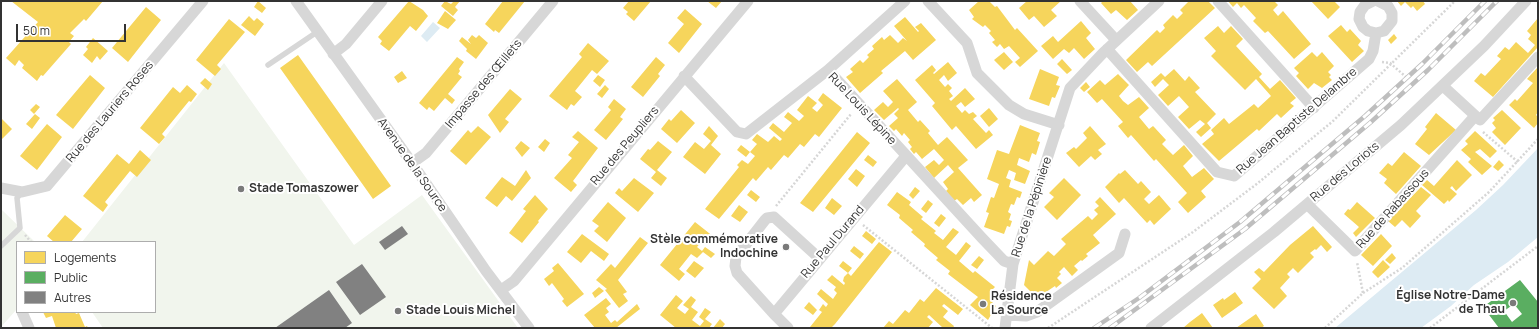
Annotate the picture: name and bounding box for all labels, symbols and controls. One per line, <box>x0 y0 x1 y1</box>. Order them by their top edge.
scale bar <box>18 16 128 42</box>
text: 50 m <box>23 22 50 39</box>
street label: Impasse des Œillets <box>443 37 525 131</box>
street label: Rue des Lauriers Roses <box>63 58 157 166</box>
street label: Rue Jean Baptiste Delambre <box>1234 65 1360 177</box>
street label: Rue Louis Lépine <box>825 70 899 148</box>
street label: Rue des Peupliers <box>588 104 662 188</box>
street label: Avenue de la Source <box>374 115 450 215</box>
street label: Rue des Loriots <box>1308 139 1382 205</box>
street label: Rue de la Pépinière <box>1009 155 1055 259</box>
street label: Rue de Rabassous <box>1354 166 1432 252</box>
place label: Stade Tomaszower <box>249 182 358 196</box>
marker: Stade Tomaszower <box>236 184 246 194</box>
street label: Rue Paul Durand <box>798 203 868 281</box>
place label: Stèle commémorative Indochine <box>650 233 778 261</box>
legend <box>16 241 156 313</box>
marker: Stèle commémorative Indochine <box>781 242 791 252</box>
text: Logements <box>54 249 116 266</box>
text: Public <box>54 269 88 286</box>
text: Autres <box>54 289 91 306</box>
place label: Église Notre-Dame de Thau <box>1396 289 1505 317</box>
place label: Résidence La Source <box>991 290 1052 318</box>
marker: Église Notre-Dame de Thau <box>1508 298 1518 308</box>
marker: Résidence La Source <box>978 299 988 309</box>
place label: Stade Louis Michel <box>406 304 515 318</box>
marker: Stade Louis Michel <box>393 306 403 316</box>

